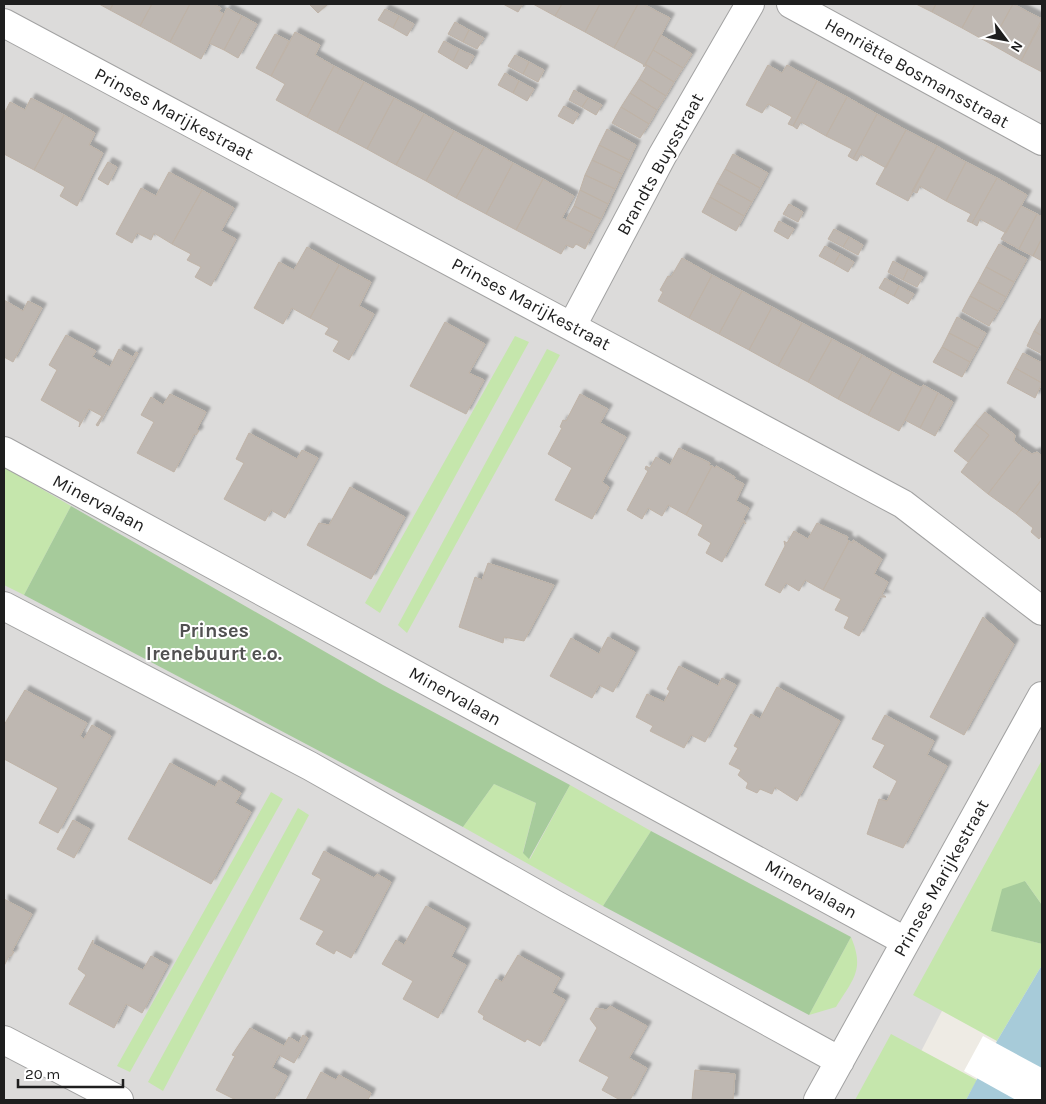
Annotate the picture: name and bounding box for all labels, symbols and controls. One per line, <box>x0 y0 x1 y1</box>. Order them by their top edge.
street label: Henriëtte Bosmansstraat <box>821 13 1013 133</box>
north arrow <box>981 15 1031 65</box>
text: N <box>1007 38 1026 55</box>
street label: Prinses Marijkestraat <box>91 63 257 165</box>
street label: Brandts Buysstraat <box>612 89 708 239</box>
street label: Prinses Marijkestraat <box>448 253 614 355</box>
street label: Minervalaan <box>49 469 149 537</box>
district label: Prinses Irenebuurt e.o. <box>146 619 282 665</box>
street label: Minervalaan <box>405 662 505 730</box>
street label: Prinses Marijkestraat <box>889 795 994 961</box>
street label: Minervalaan <box>761 855 861 923</box>
scale bar <box>18 1056 122 1088</box>
text: 20 m <box>25 1065 60 1083</box>

